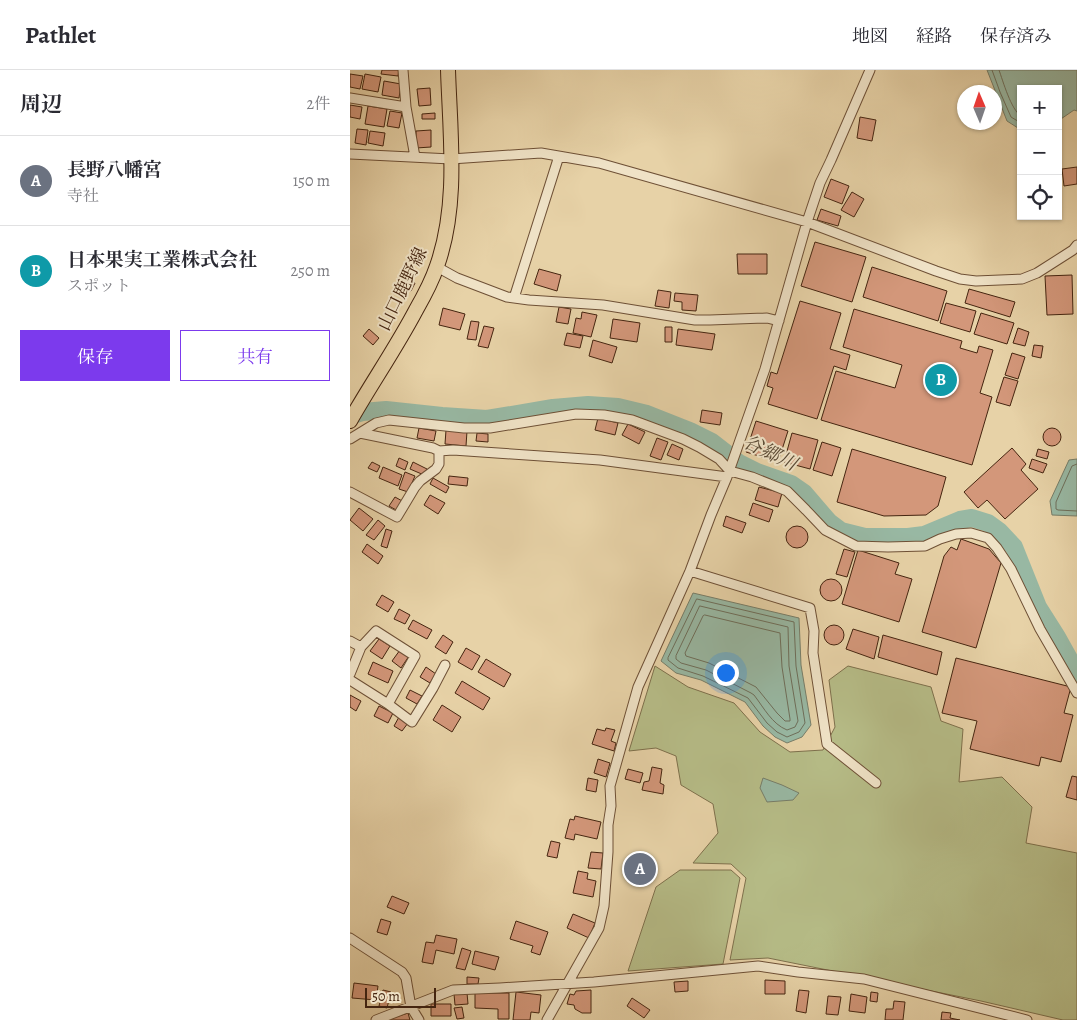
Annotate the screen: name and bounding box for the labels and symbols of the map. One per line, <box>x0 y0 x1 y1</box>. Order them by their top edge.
north arrow <box>957 85 1002 130</box>
street label: 山口鹿野線 <box>371 243 433 335</box>
pin: B <box>925 361 957 399</box>
water label: 谷郷川 <box>739 429 803 478</box>
your location <box>713 660 739 686</box>
pin: A <box>624 850 656 888</box>
scale bar <box>365 985 436 1008</box>

